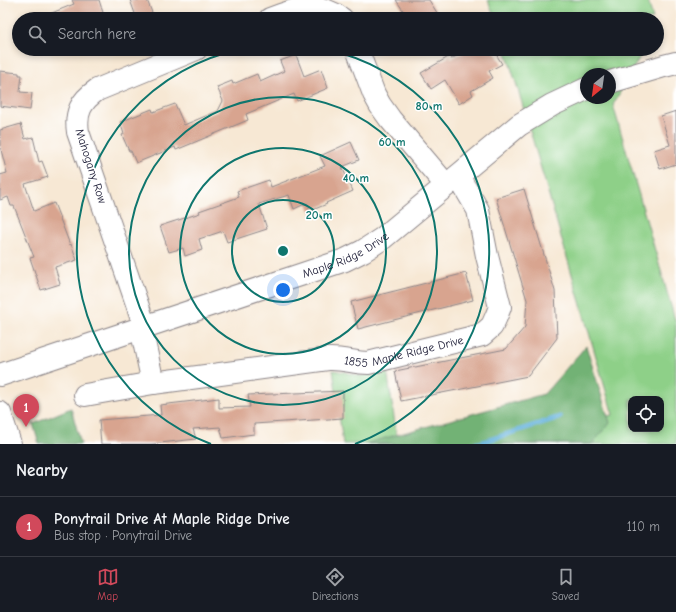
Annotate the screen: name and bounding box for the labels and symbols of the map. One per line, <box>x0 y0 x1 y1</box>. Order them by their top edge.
north arrow <box>580 68 616 104</box>
text: 80 m <box>416 99 442 113</box>
street label: Mahogany Row <box>72 127 110 206</box>
text: 60 m <box>379 135 405 149</box>
text: 40 m <box>343 171 369 185</box>
text: 20 m <box>306 208 332 222</box>
street label: Maple Ridge Drive <box>300 229 392 281</box>
centre of rings <box>276 244 290 258</box>
your location <box>273 280 293 300</box>
street label: 1855 Maple Ridge Drive <box>343 333 465 370</box>
pin: 1 <box>13 394 39 427</box>

